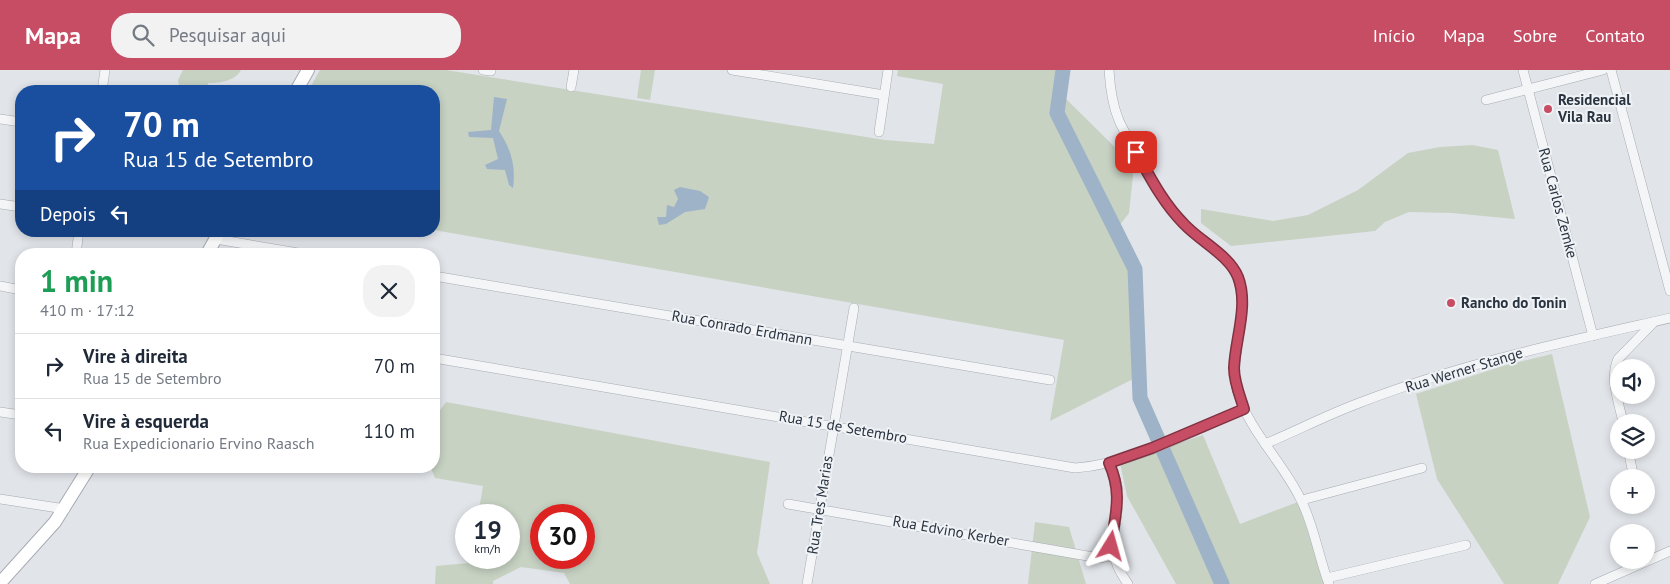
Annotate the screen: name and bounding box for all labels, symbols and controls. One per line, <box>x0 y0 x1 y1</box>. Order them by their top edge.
search box <box>111 13 461 58</box>
text: Mapa <box>25 20 81 51</box>
icon: search <box>129 21 157 49</box>
text: Pesquisar aqui <box>169 23 286 47</box>
text: Início <box>1373 24 1415 47</box>
text: Mapa <box>1443 24 1485 47</box>
text: Sobre <box>1513 24 1557 47</box>
text: Contato <box>1585 24 1645 47</box>
place label: Residencial Vila Rau <box>1557 90 1631 126</box>
text: 70 m <box>123 101 200 147</box>
marker: Residencial Vila Rau <box>1542 103 1554 115</box>
icon: right <box>40 105 105 170</box>
pin <box>1115 131 1157 173</box>
icon: arrive <box>1122 138 1150 166</box>
text: Rua 15 de Setembro <box>123 145 314 173</box>
street label: Rua Carlos Zemke <box>1535 146 1582 260</box>
icon: left <box>106 200 134 228</box>
text: Depois <box>40 202 96 226</box>
text: 1 min <box>40 261 113 300</box>
button: close <box>363 265 415 317</box>
place label: Rancho do Tonin <box>1461 293 1567 312</box>
marker: Rancho do Tonin <box>1445 297 1457 309</box>
text: 410 m · 17:12 <box>40 300 135 320</box>
street label: Rua Conrado Erdmann <box>670 306 814 349</box>
street label: Rua Werner Stange <box>1403 343 1525 396</box>
text: Vire à direita <box>83 344 188 368</box>
icon: right <box>40 352 68 380</box>
text: 70 m <box>374 354 415 378</box>
map controls <box>1610 359 1655 569</box>
button: sound <box>1610 359 1655 404</box>
text: Rua 15 de Setembro <box>83 368 222 388</box>
street label: Rua 15 de Setembro <box>777 406 909 447</box>
text: Vire à esquerda <box>83 409 209 433</box>
button: layers <box>1610 414 1655 459</box>
icon: left <box>40 417 68 445</box>
text: 110 m <box>363 419 415 443</box>
text: Rua Expedicionario Ervino Raasch <box>83 433 315 453</box>
street label: Rua Tres Marias <box>802 454 837 556</box>
button: + <box>1610 469 1655 514</box>
speed limit sign: 30 <box>530 504 595 569</box>
street label: Rua Edvino Kerber <box>891 511 1011 550</box>
text: 19 <box>473 514 502 546</box>
position arrow <box>1084 519 1136 571</box>
button: − <box>1610 524 1655 569</box>
text: km/h <box>474 541 501 556</box>

